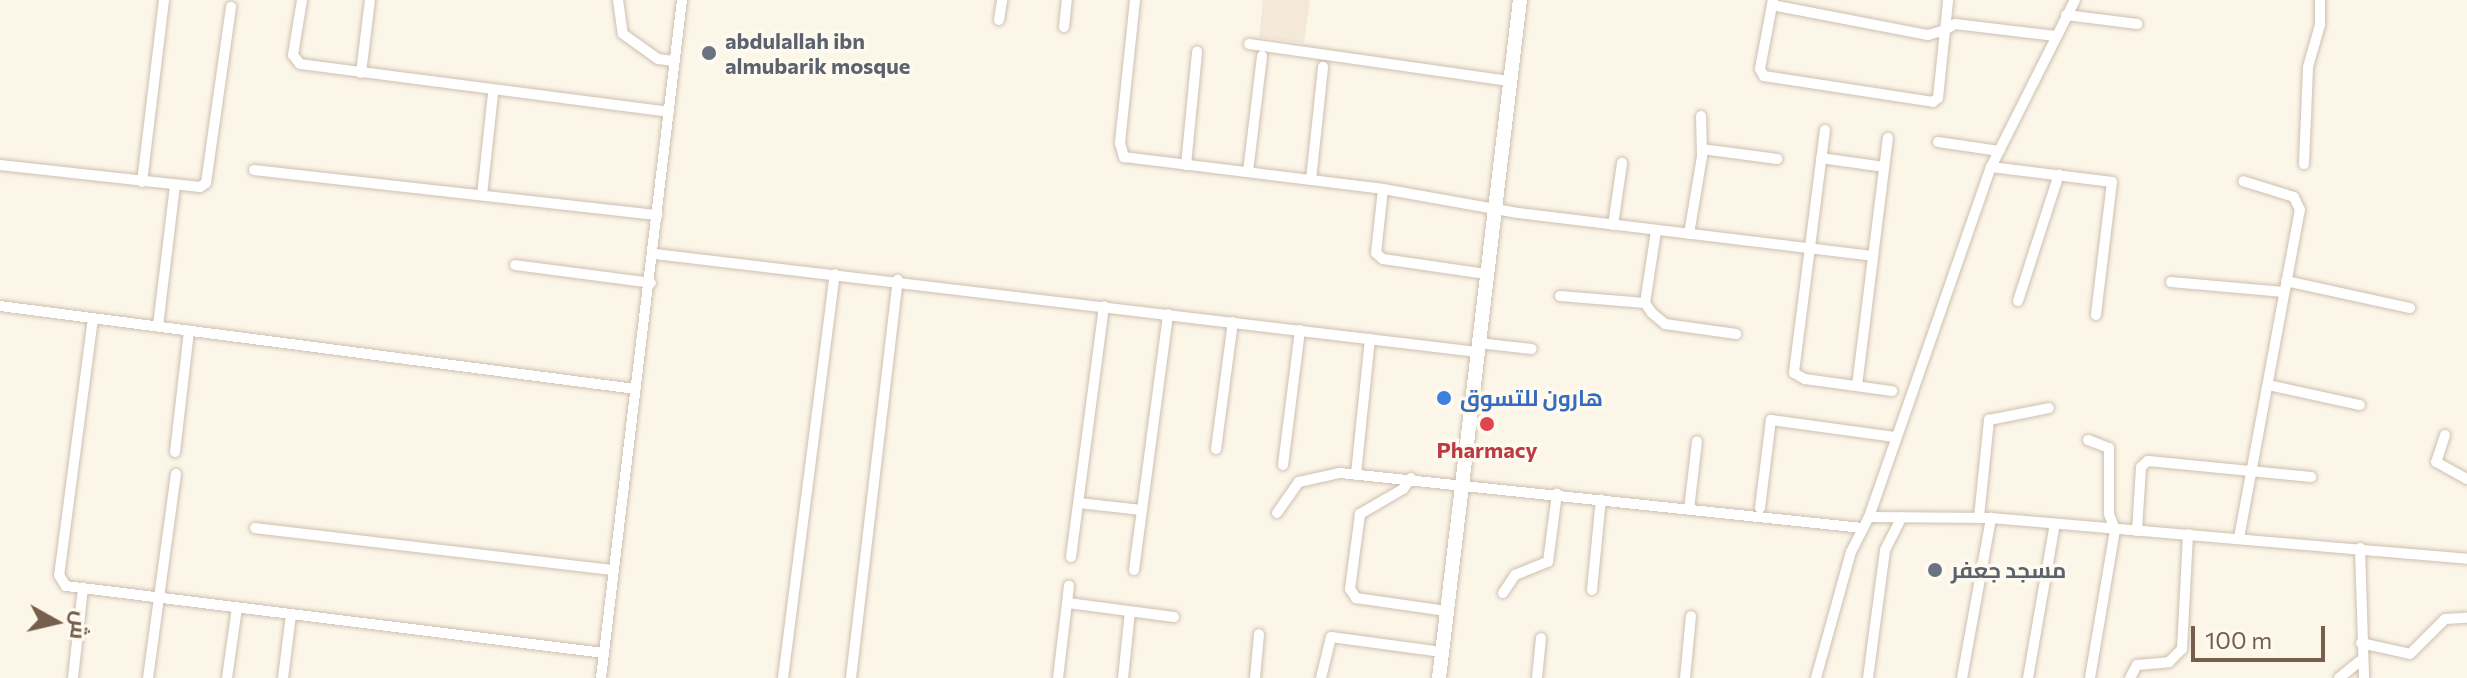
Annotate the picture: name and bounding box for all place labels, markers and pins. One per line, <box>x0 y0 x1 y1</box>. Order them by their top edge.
place label: abdulallah ibn almubarik mosque <box>725 27 910 78</box>
marker: abdulallah ibn almubarik mosque <box>700 44 718 62</box>
place label: هارون للتسوق <box>1460 385 1603 411</box>
marker: هارون للتسوق <box>1435 389 1453 407</box>
marker: Pharmacy <box>1478 415 1496 433</box>
place label: Pharmacy <box>1436 437 1538 463</box>
place label: مسجد جعفر <box>1951 557 2066 583</box>
marker: مسجد جعفر <box>1926 561 1944 579</box>

